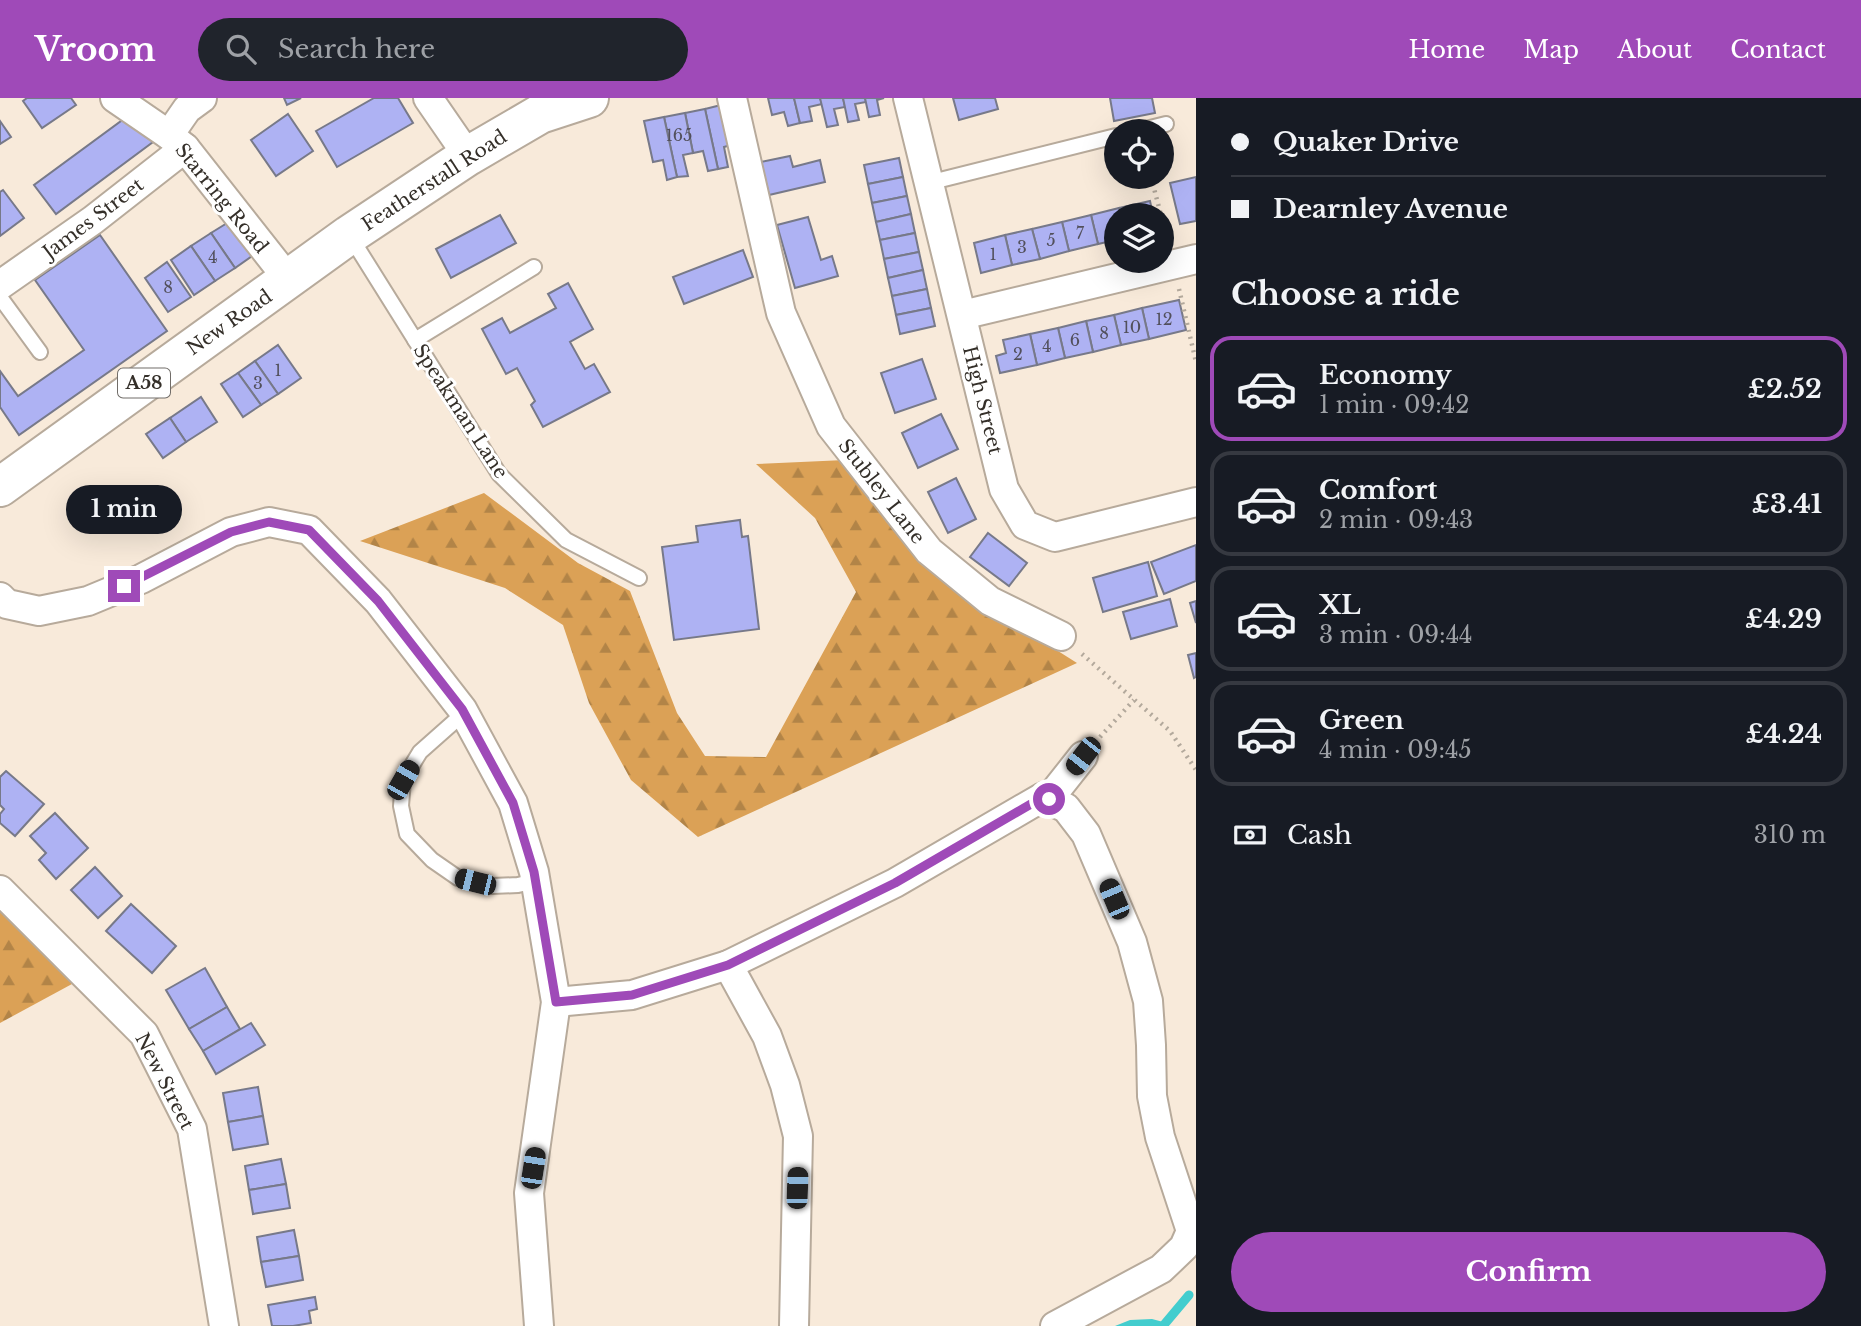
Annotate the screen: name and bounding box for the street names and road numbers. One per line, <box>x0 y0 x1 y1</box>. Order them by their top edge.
street label: Featherstall Road <box>357 125 511 236</box>
street label: Starring Road <box>170 139 273 258</box>
street label: James Street <box>36 173 149 265</box>
street label: New Road <box>182 285 277 360</box>
street label: Speakman Lane <box>408 340 513 483</box>
street label: High Street <box>958 343 1007 458</box>
road number: A58 <box>118 368 170 398</box>
street label: Stubley Lane <box>834 434 930 548</box>
street label: New Street <box>130 1029 199 1134</box>

